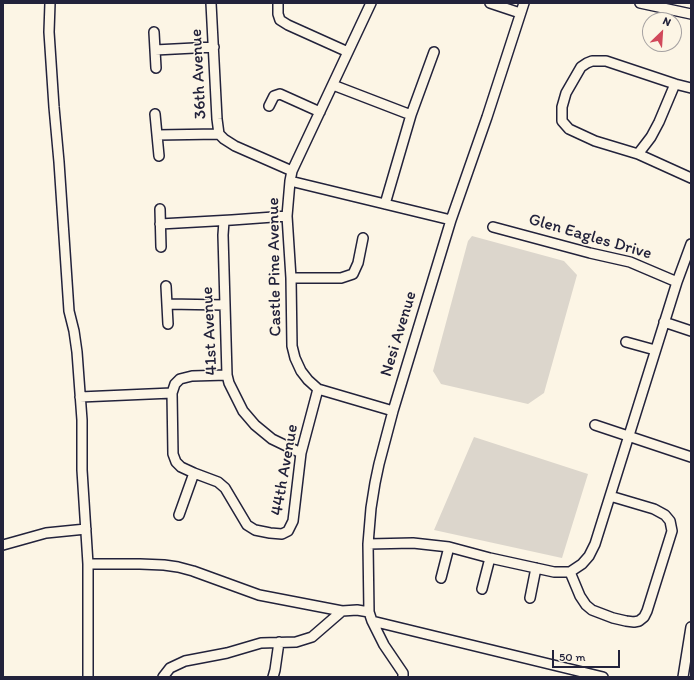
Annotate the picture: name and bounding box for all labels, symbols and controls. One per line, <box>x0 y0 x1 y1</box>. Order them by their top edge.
north arrow <box>642 12 682 52</box>
text: N <box>661 14 673 29</box>
street label: 36th Avenue <box>186 28 212 120</box>
street label: Castle Pine Avenue <box>264 197 286 337</box>
street label: Glen Eagles Drive <box>526 210 654 264</box>
street label: 41st Avenue <box>197 286 223 376</box>
street label: Nesi Avenue <box>376 289 422 379</box>
street label: 44th Avenue <box>267 423 303 517</box>
scale bar <box>554 642 622 668</box>
text: 50 m <box>559 650 585 664</box>

